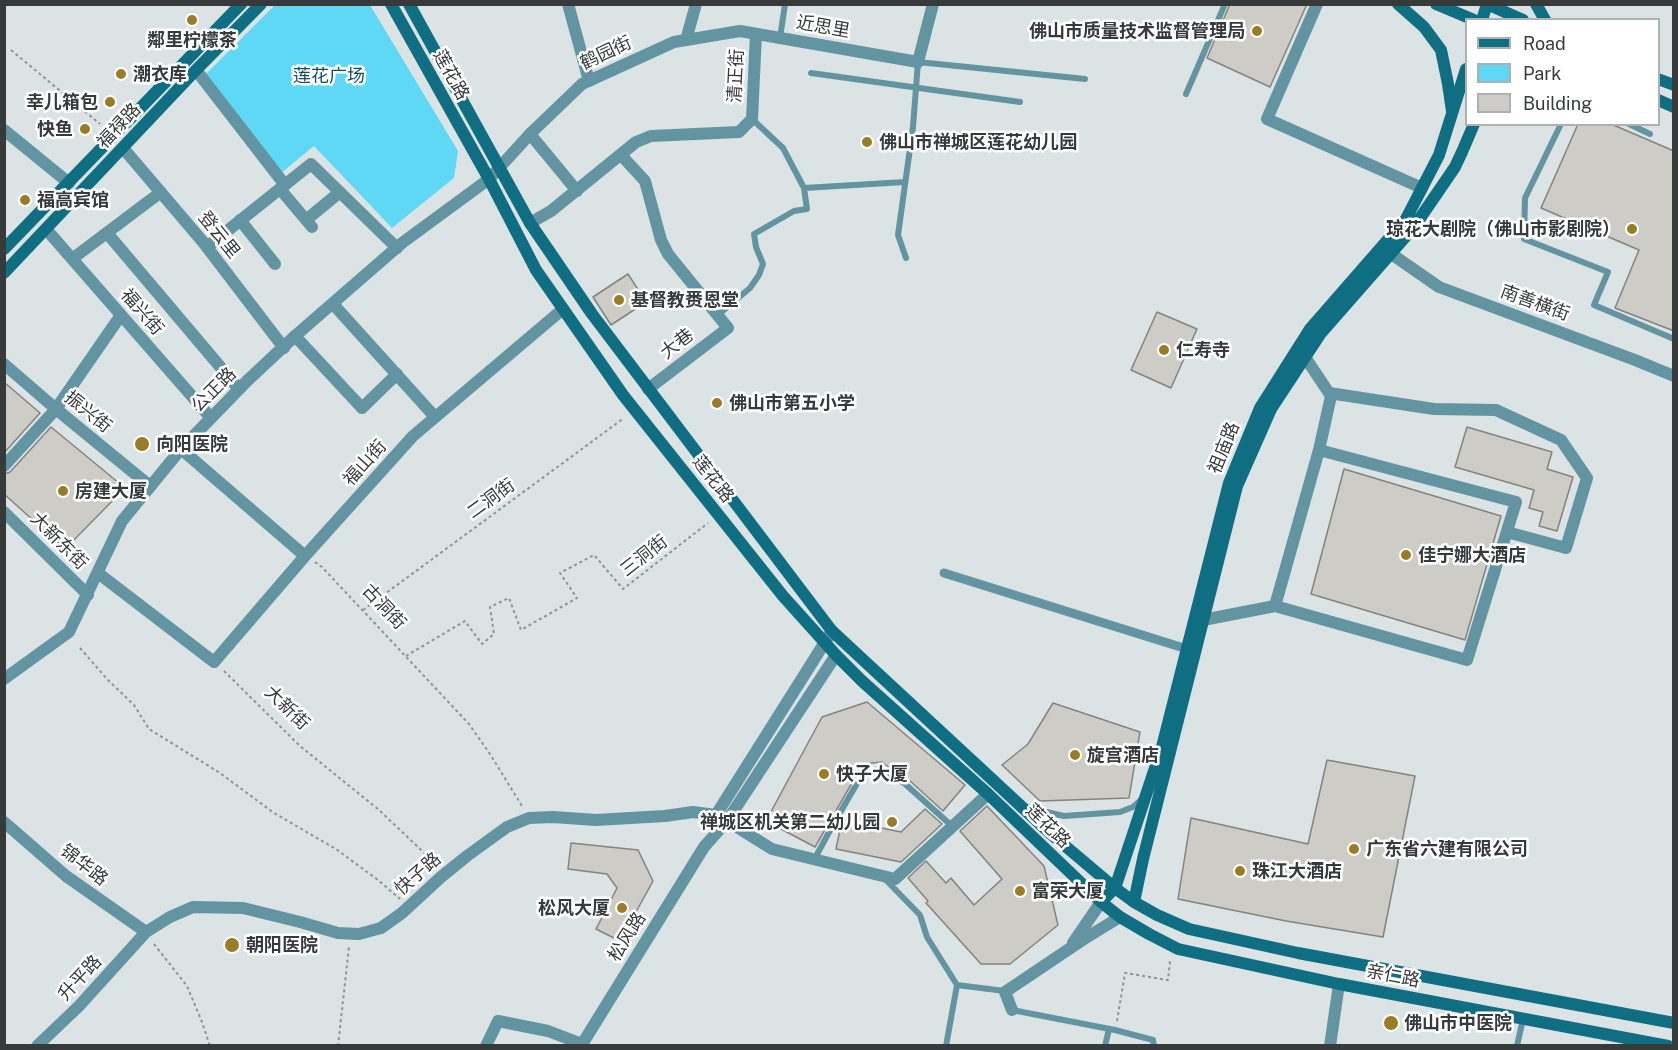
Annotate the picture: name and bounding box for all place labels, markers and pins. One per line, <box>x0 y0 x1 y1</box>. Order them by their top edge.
marker: 鄰里柠檬茶 <box>185 13 199 27</box>
place label: 佛山市质量技术监督管理局 <box>1029 20 1245 42</box>
marker: 佛山市质量技术监督管理局 <box>1250 24 1264 38</box>
place label: 鄰里柠檬茶 <box>147 29 237 51</box>
place label: 潮衣库 <box>133 63 187 85</box>
marker: 潮衣库 <box>114 67 128 81</box>
place label: 幸儿箱包 <box>26 91 98 113</box>
marker: 幸儿箱包 <box>103 95 117 109</box>
place label: 快鱼 <box>37 118 73 140</box>
marker: 快鱼 <box>78 122 92 136</box>
place label: 佛山市禅城区莲花幼儿园 <box>879 131 1077 153</box>
marker: 佛山市禅城区莲花幼儿园 <box>860 135 874 149</box>
place label: 福高宾馆 <box>37 189 109 211</box>
marker: 福高宾馆 <box>18 193 32 207</box>
place label: 琼花大剧院（佛山市影剧院） <box>1386 218 1620 240</box>
marker: 琼花大剧院（佛山市影剧院） <box>1625 222 1639 236</box>
place label: 基督教赉恩堂 <box>631 289 739 311</box>
marker: 基督教赉恩堂 <box>612 293 626 307</box>
place label: 仁寿寺 <box>1176 339 1230 361</box>
marker: 仁寿寺 <box>1157 343 1171 357</box>
place label: 佛山市第五小学 <box>729 392 855 414</box>
marker: 佛山市第五小学 <box>710 396 724 410</box>
place label: 向阳医院 <box>156 433 228 455</box>
marker: 向阳医院 <box>133 435 151 453</box>
place label: 房建大厦 <box>75 480 147 502</box>
marker: 房建大厦 <box>56 484 70 498</box>
place label: 佳宁娜大酒店 <box>1418 544 1526 566</box>
marker: 佳宁娜大酒店 <box>1399 548 1413 562</box>
place label: 旋宫酒店 <box>1087 744 1159 766</box>
marker: 旋宫酒店 <box>1068 748 1082 762</box>
place label: 快子大厦 <box>836 763 908 785</box>
marker: 快子大厦 <box>817 767 831 781</box>
place label: 禅城区机关第二幼儿园 <box>700 811 880 833</box>
marker: 禅城区机关第二幼儿园 <box>885 815 899 829</box>
place label: 广东省六建有限公司 <box>1366 838 1528 860</box>
marker: 广东省六建有限公司 <box>1347 842 1361 856</box>
place label: 珠江大酒店 <box>1252 860 1342 882</box>
marker: 珠江大酒店 <box>1233 864 1247 878</box>
place label: 富荣大厦 <box>1032 880 1104 902</box>
marker: 富荣大厦 <box>1013 884 1027 898</box>
place label: 松风大厦 <box>538 897 610 919</box>
marker: 松风大厦 <box>615 901 629 915</box>
place label: 朝阳医院 <box>246 934 318 956</box>
marker: 朝阳医院 <box>223 936 241 954</box>
place label: 佛山市中医院 <box>1404 1012 1512 1034</box>
marker: 佛山市中医院 <box>1382 1014 1400 1032</box>

